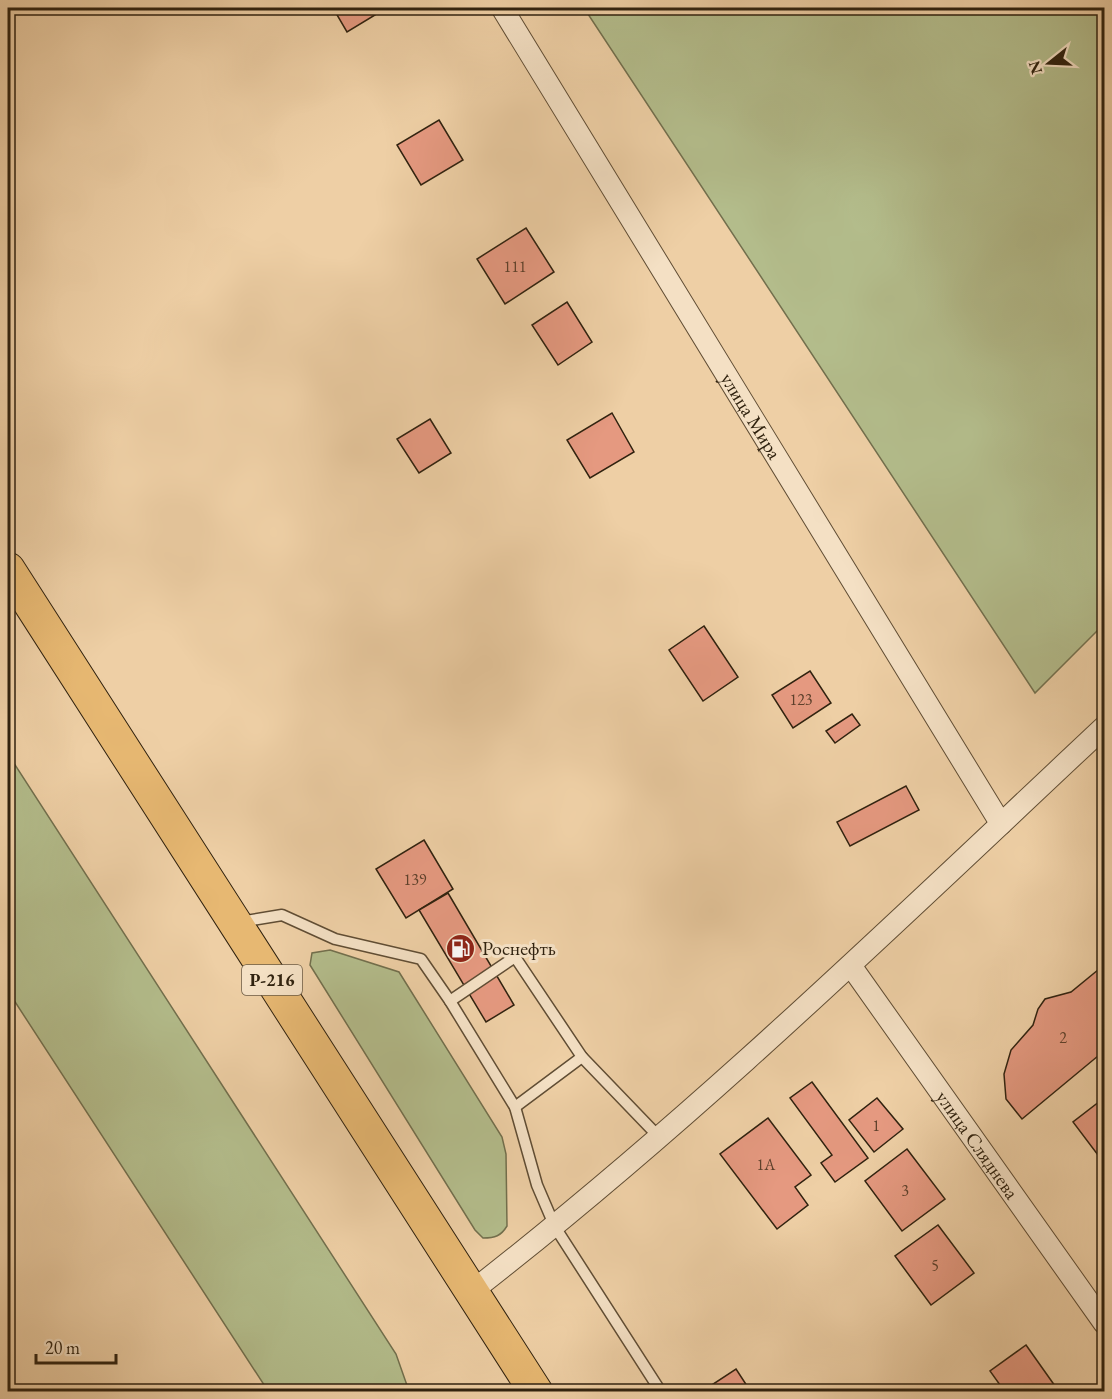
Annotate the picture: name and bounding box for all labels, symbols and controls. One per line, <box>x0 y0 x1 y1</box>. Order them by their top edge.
north arrow <box>1019 33 1079 93</box>
text: N <box>1023 58 1047 77</box>
house number: 111 <box>503 256 527 277</box>
street label: улица Мира <box>715 368 788 464</box>
house number: 123 <box>789 689 813 710</box>
house number: 139 <box>403 869 427 890</box>
fuel station icon: Роснефть <box>445 932 477 964</box>
place label: Роснефть <box>482 935 556 961</box>
road number: Р-216 <box>242 965 302 995</box>
house number: 2 <box>1059 1027 1067 1048</box>
street label: улица Сляднева <box>930 1085 1025 1204</box>
house number: 1 <box>872 1115 880 1136</box>
house number: 1А <box>757 1154 776 1175</box>
house number: 3 <box>901 1180 909 1201</box>
house number: 5 <box>931 1255 939 1276</box>
scale bar <box>36 1327 116 1365</box>
text: 20 m <box>45 1336 80 1359</box>

